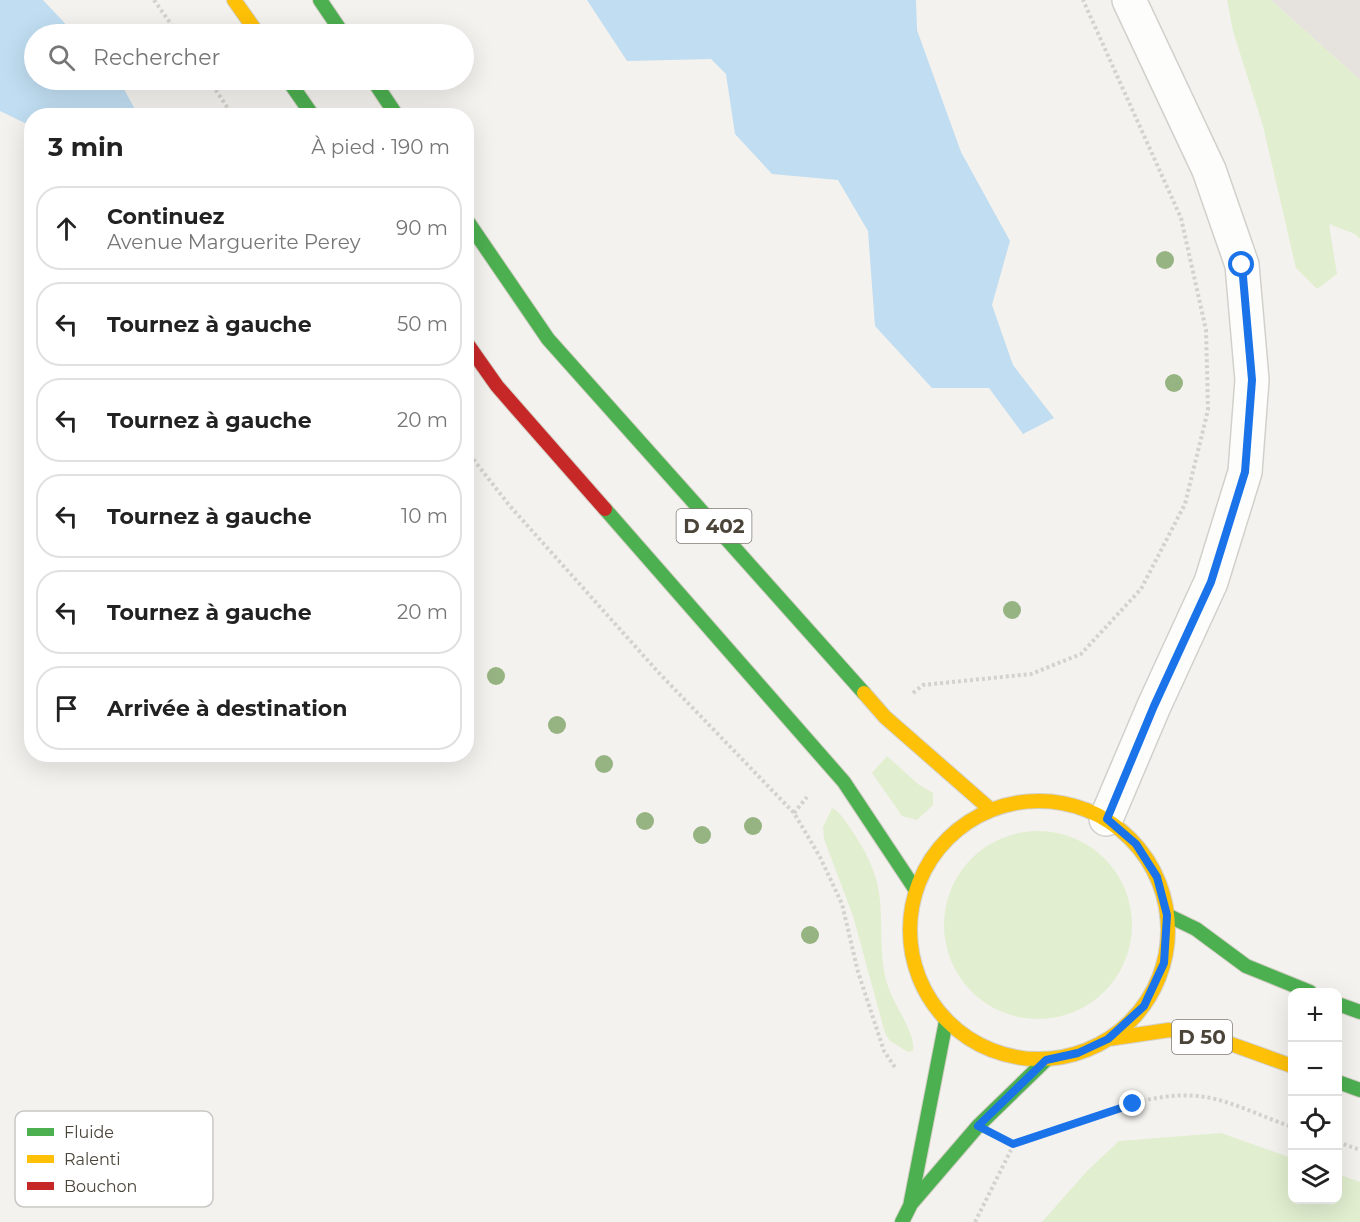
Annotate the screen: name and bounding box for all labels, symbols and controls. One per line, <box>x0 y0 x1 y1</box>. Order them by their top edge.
search box <box>24 24 474 90</box>
icon: search <box>45 41 78 74</box>
text: Rechercher <box>93 44 220 71</box>
text: 3 min <box>48 131 124 163</box>
text: À pied · 190 m <box>311 135 450 159</box>
text: Continuez <box>107 203 224 230</box>
icon: ahead <box>50 212 83 245</box>
text: 90 m <box>396 216 448 240</box>
text: Avenue Marguerite Perey <box>107 230 360 254</box>
route start <box>1228 251 1254 277</box>
icon: left <box>50 308 83 341</box>
text: Tournez à gauche <box>107 311 312 338</box>
text: 50 m <box>397 312 448 336</box>
icon: left <box>50 404 83 437</box>
text: Tournez à gauche <box>107 407 312 434</box>
text: 20 m <box>397 408 448 432</box>
icon: left <box>50 500 83 533</box>
text: Tournez à gauche <box>107 503 312 530</box>
text: 10 m <box>401 504 448 528</box>
road number: D 402 <box>676 509 752 543</box>
icon: left <box>50 596 83 629</box>
text: Tournez à gauche <box>107 599 312 626</box>
text: 20 m <box>397 600 448 624</box>
icon: arrive <box>50 692 83 725</box>
text: Arrivée à destination <box>107 695 347 722</box>
map controls <box>1288 988 1342 1204</box>
button: + <box>1288 988 1342 1042</box>
road number: D 50 <box>1172 1020 1232 1054</box>
button: − <box>1288 1042 1342 1096</box>
route end <box>1119 1090 1145 1116</box>
button: locate <box>1288 1096 1342 1150</box>
legend <box>15 1111 213 1207</box>
text: Fluide <box>64 1123 114 1142</box>
text: Ralenti <box>64 1150 121 1169</box>
button: layers <box>1288 1150 1342 1204</box>
text: Bouchon <box>64 1177 137 1196</box>

